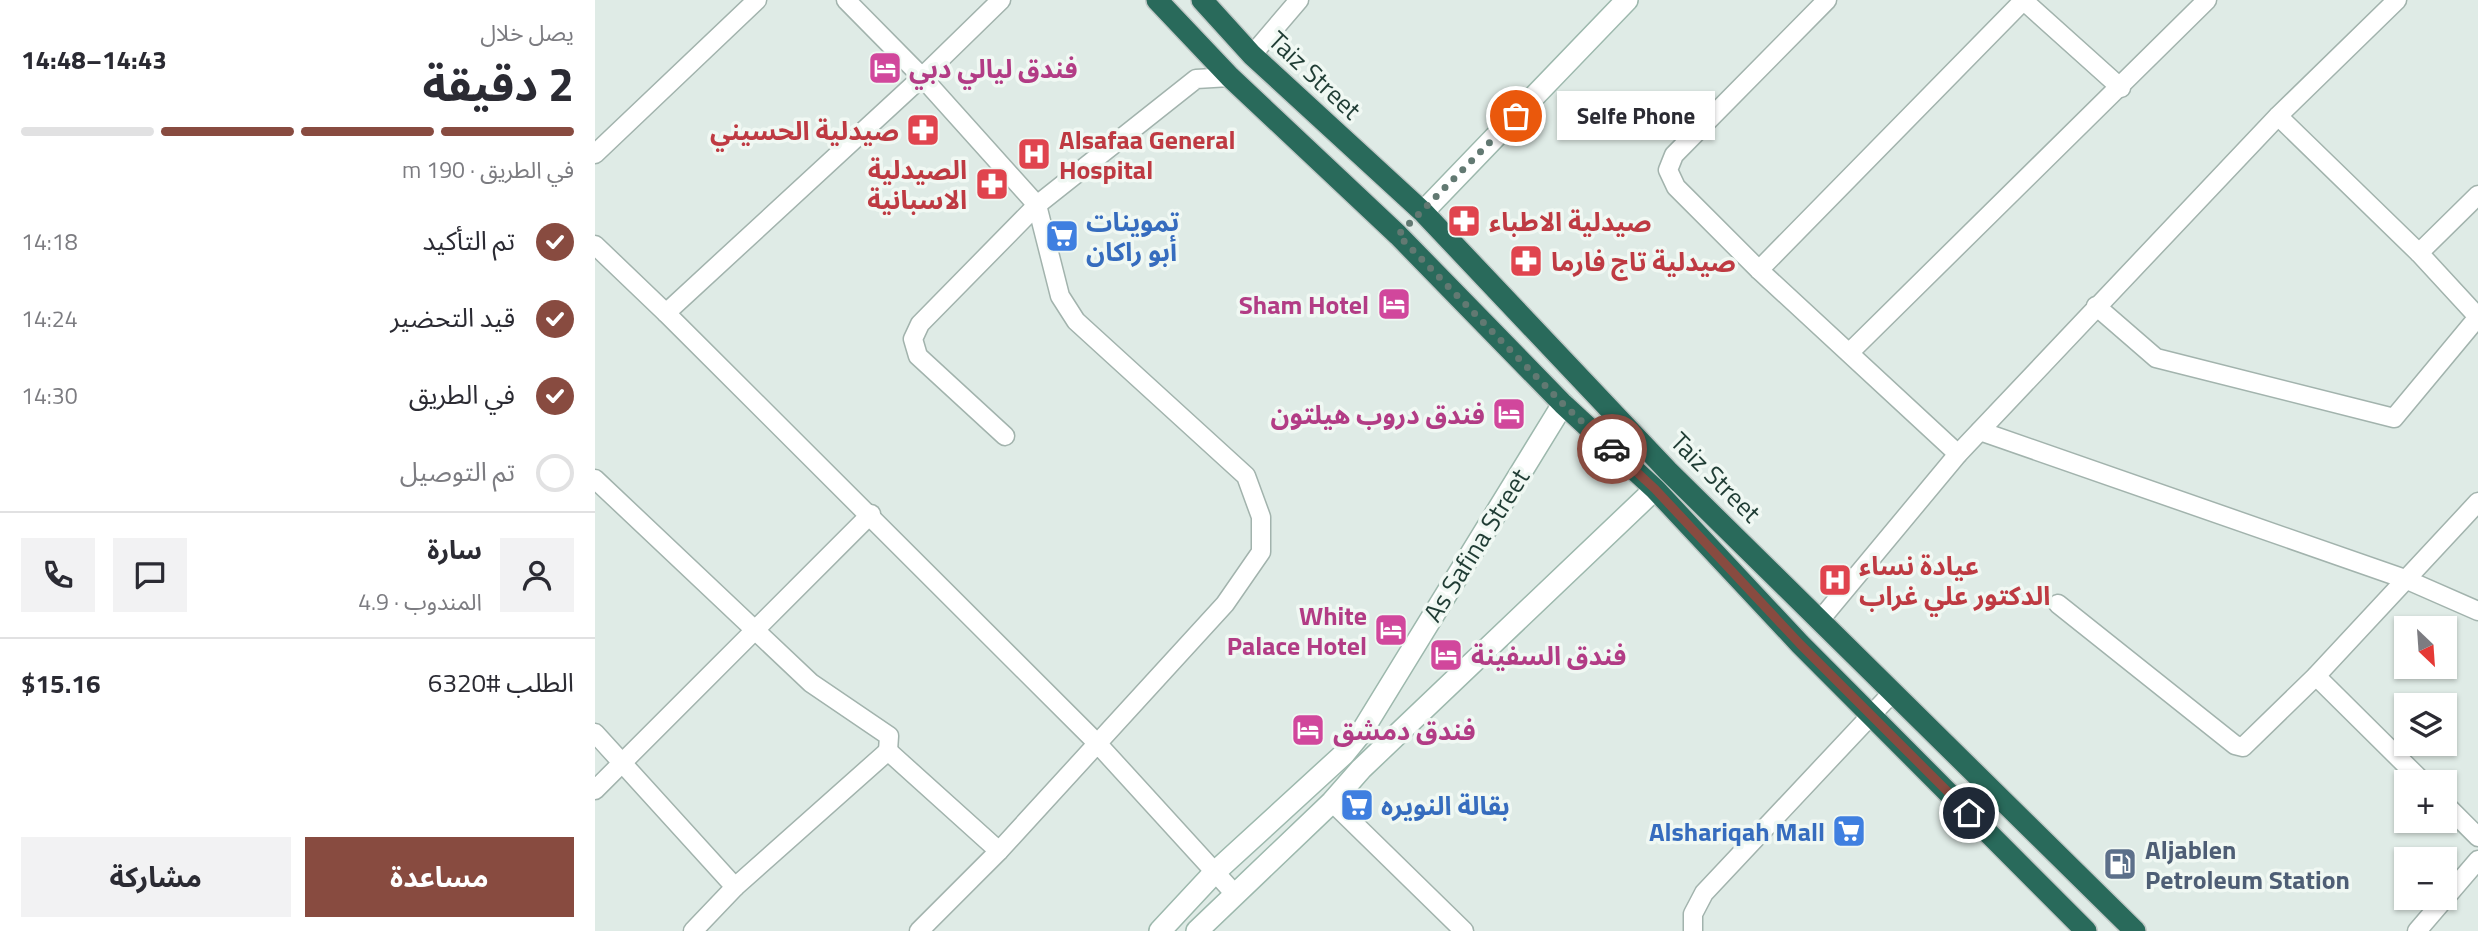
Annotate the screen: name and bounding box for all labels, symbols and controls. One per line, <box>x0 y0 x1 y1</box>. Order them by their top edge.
text: يصل خلال <box>480 15 574 50</box>
street label: Taiz Street <box>1260 22 1370 128</box>
text: 14:43–14:48 <box>21 40 167 79</box>
text: 2 دقيقة <box>422 49 574 119</box>
hotel icon: فندق ليالي دبي <box>866 49 904 87</box>
place label: فندق ليالي دبي <box>909 49 1078 90</box>
pin <box>1486 86 1546 146</box>
callout: Selfe Phone <box>1558 92 1715 140</box>
icon: bag <box>1497 97 1535 135</box>
text: Selfe Phone <box>1577 98 1695 133</box>
place label: صيدلية الحسيني <box>710 111 899 152</box>
pharmacy icon: صيدلية الحسيني <box>904 111 942 149</box>
place label: Alsafaa General Hospital <box>1059 120 1236 189</box>
hospital icon: Alsafaa General Hospital <box>1015 135 1053 173</box>
place label: الصيدلية الاسبانية <box>867 150 967 219</box>
text: في الطريق · 190 m <box>402 152 574 187</box>
pharmacy icon: الصيدلية الاسبانية <box>973 165 1011 203</box>
place label: تموينات أبو راكان <box>1086 202 1179 271</box>
pharmacy icon: صيدلية الاطباء <box>1445 202 1483 240</box>
place label: صيدلية الاطباء <box>1489 202 1652 241</box>
supermarket icon: تموينات أبو راكان <box>1043 217 1081 255</box>
text: تم التأكيد <box>422 221 515 260</box>
icon: check <box>536 223 574 261</box>
text: 14:18 <box>21 224 78 259</box>
pharmacy icon: صيدلية تاج فارما <box>1507 242 1545 280</box>
place label: صيدلية تاج فارما <box>1551 242 1736 281</box>
place label: Sham Hotel <box>1239 285 1369 324</box>
hotel icon: Sham Hotel <box>1375 285 1413 323</box>
text: قيد التحضير <box>390 298 515 337</box>
icon: check <box>536 300 574 338</box>
text: 14:24 <box>21 301 78 336</box>
text: في الطريق <box>409 375 515 414</box>
icon: check <box>536 377 574 415</box>
text: 14:30 <box>21 378 78 413</box>
place label: فندق دروب هيلتون <box>1271 395 1485 434</box>
hotel icon: فندق دروب هيلتون <box>1490 395 1528 433</box>
courier <box>1577 414 1647 484</box>
street label: Taiz Street <box>1662 423 1770 531</box>
icon: car <box>1593 430 1631 468</box>
text: تم التوصيل <box>400 452 515 491</box>
street label: As Safina Street <box>1413 461 1539 629</box>
text: سارة <box>427 530 482 569</box>
button: phone <box>21 538 95 612</box>
button: chat <box>113 538 187 612</box>
button: person <box>500 538 574 612</box>
place label: عيادة نساء الدكتور علي غراب <box>1859 546 2050 617</box>
hospital icon: عيادة نساء الدكتور علي غراب <box>1816 561 1854 599</box>
text: المندوب · 4.9 <box>358 584 482 619</box>
place label: White Palace Hotel <box>1227 596 1367 665</box>
hotel icon: White Palace Hotel <box>1372 611 1410 649</box>
north arrow <box>2394 616 2457 679</box>
map controls <box>2394 616 2457 910</box>
hotel icon: فندق السفينة <box>1427 636 1465 674</box>
place label: فندق السفينة <box>1471 636 1626 675</box>
text: الطلب #6320 <box>428 663 574 702</box>
text: $15.16 <box>21 664 100 703</box>
button: layers <box>2394 693 2457 756</box>
hotel icon: فندق دمشق <box>1289 711 1327 749</box>
place label: فندق دمشق <box>1333 711 1476 750</box>
button: + <box>2394 770 2457 833</box>
pin <box>1939 783 1999 843</box>
supermarket icon: بقالة النويره <box>1338 786 1376 824</box>
place label: بقالة النويره <box>1381 786 1510 825</box>
icon: home <box>1950 794 1988 832</box>
place label: Alshariqah Mall <box>1649 812 1825 851</box>
supermarket icon: Alshariqah Mall <box>1830 812 1868 850</box>
place label: Aljablen Petroleum Station <box>2145 830 2350 899</box>
button: مشاركة <box>21 837 291 917</box>
button: مساعدة <box>305 837 574 917</box>
fuel station icon: Aljablen Petroleum Station <box>2101 845 2139 883</box>
button: − <box>2394 847 2457 910</box>

